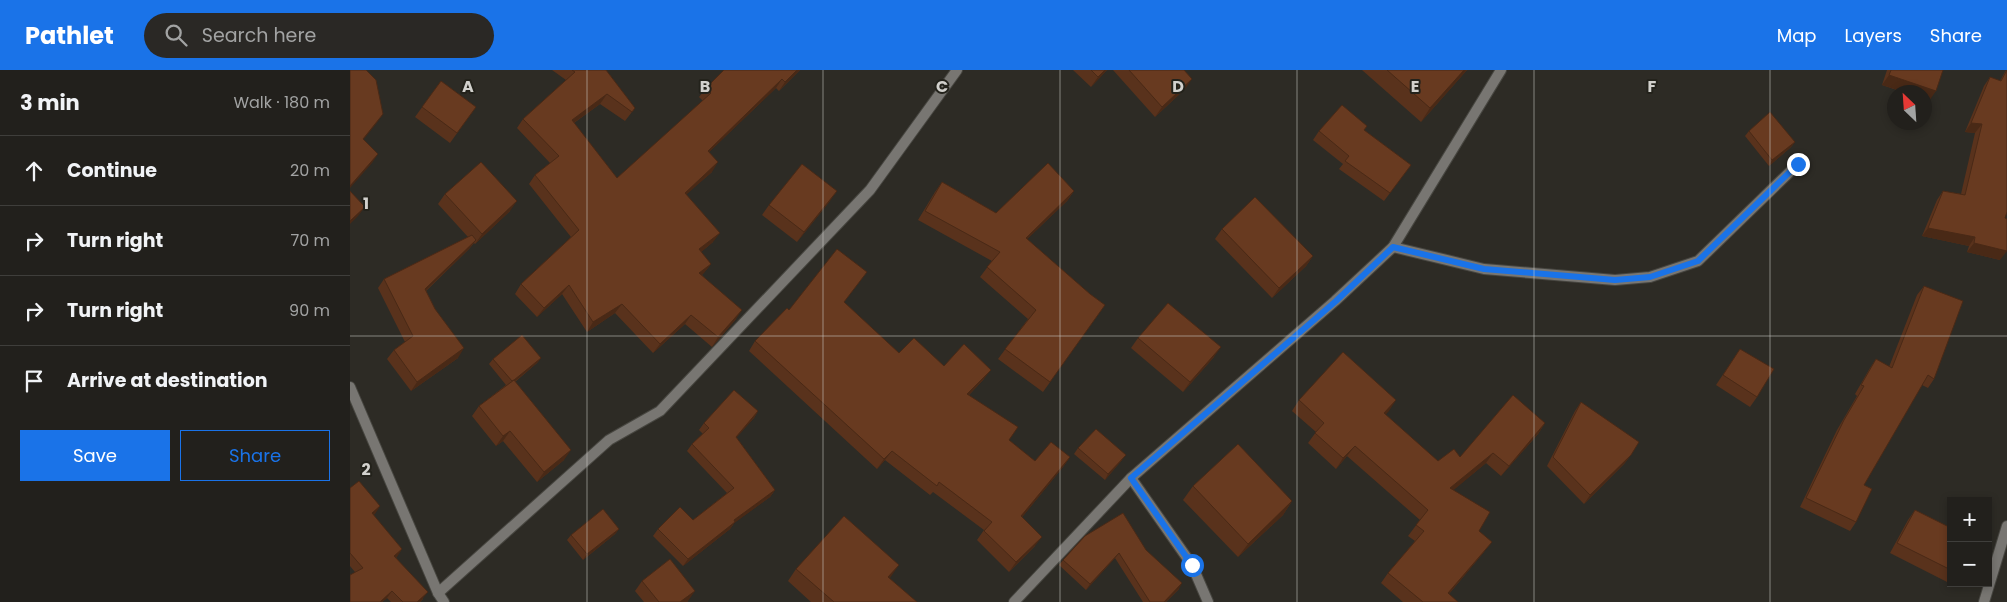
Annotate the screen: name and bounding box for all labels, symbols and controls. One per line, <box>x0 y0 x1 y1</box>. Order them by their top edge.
search box <box>144 13 494 58</box>
text: Pathlet <box>25 19 114 52</box>
icon: search <box>162 21 190 49</box>
text: Search here <box>202 22 316 49</box>
text: Map <box>1777 23 1817 48</box>
text: Layers <box>1845 23 1902 48</box>
text: Share <box>1930 23 1982 48</box>
text: A <box>462 75 474 98</box>
text: B <box>700 75 710 98</box>
text: C <box>936 75 948 98</box>
text: D <box>1172 75 1184 98</box>
text: E <box>1411 75 1419 98</box>
text: F <box>1648 75 1657 98</box>
north arrow <box>1887 85 1932 130</box>
text: 3 min <box>20 88 80 117</box>
text: Walk · 180 m <box>233 91 330 114</box>
route end <box>1787 153 1810 176</box>
icon: ahead <box>20 157 48 185</box>
text: Continue <box>67 157 157 184</box>
text: 20 m <box>290 159 330 182</box>
text: 1 <box>363 192 369 215</box>
icon: right <box>20 227 48 255</box>
text: Turn right <box>67 227 163 254</box>
text: 70 m <box>290 229 330 252</box>
icon: right <box>20 297 48 325</box>
text: Turn right <box>67 297 163 324</box>
text: 90 m <box>289 299 330 322</box>
icon: arrive <box>20 367 48 395</box>
text: Arrive at destination <box>67 367 268 394</box>
button: Save <box>20 430 170 481</box>
button: Share <box>180 430 330 481</box>
text: 2 <box>361 458 371 481</box>
map controls <box>1947 497 1992 587</box>
button: + <box>1947 497 1992 542</box>
button: − <box>1947 542 1992 587</box>
route start <box>1181 554 1204 577</box>

